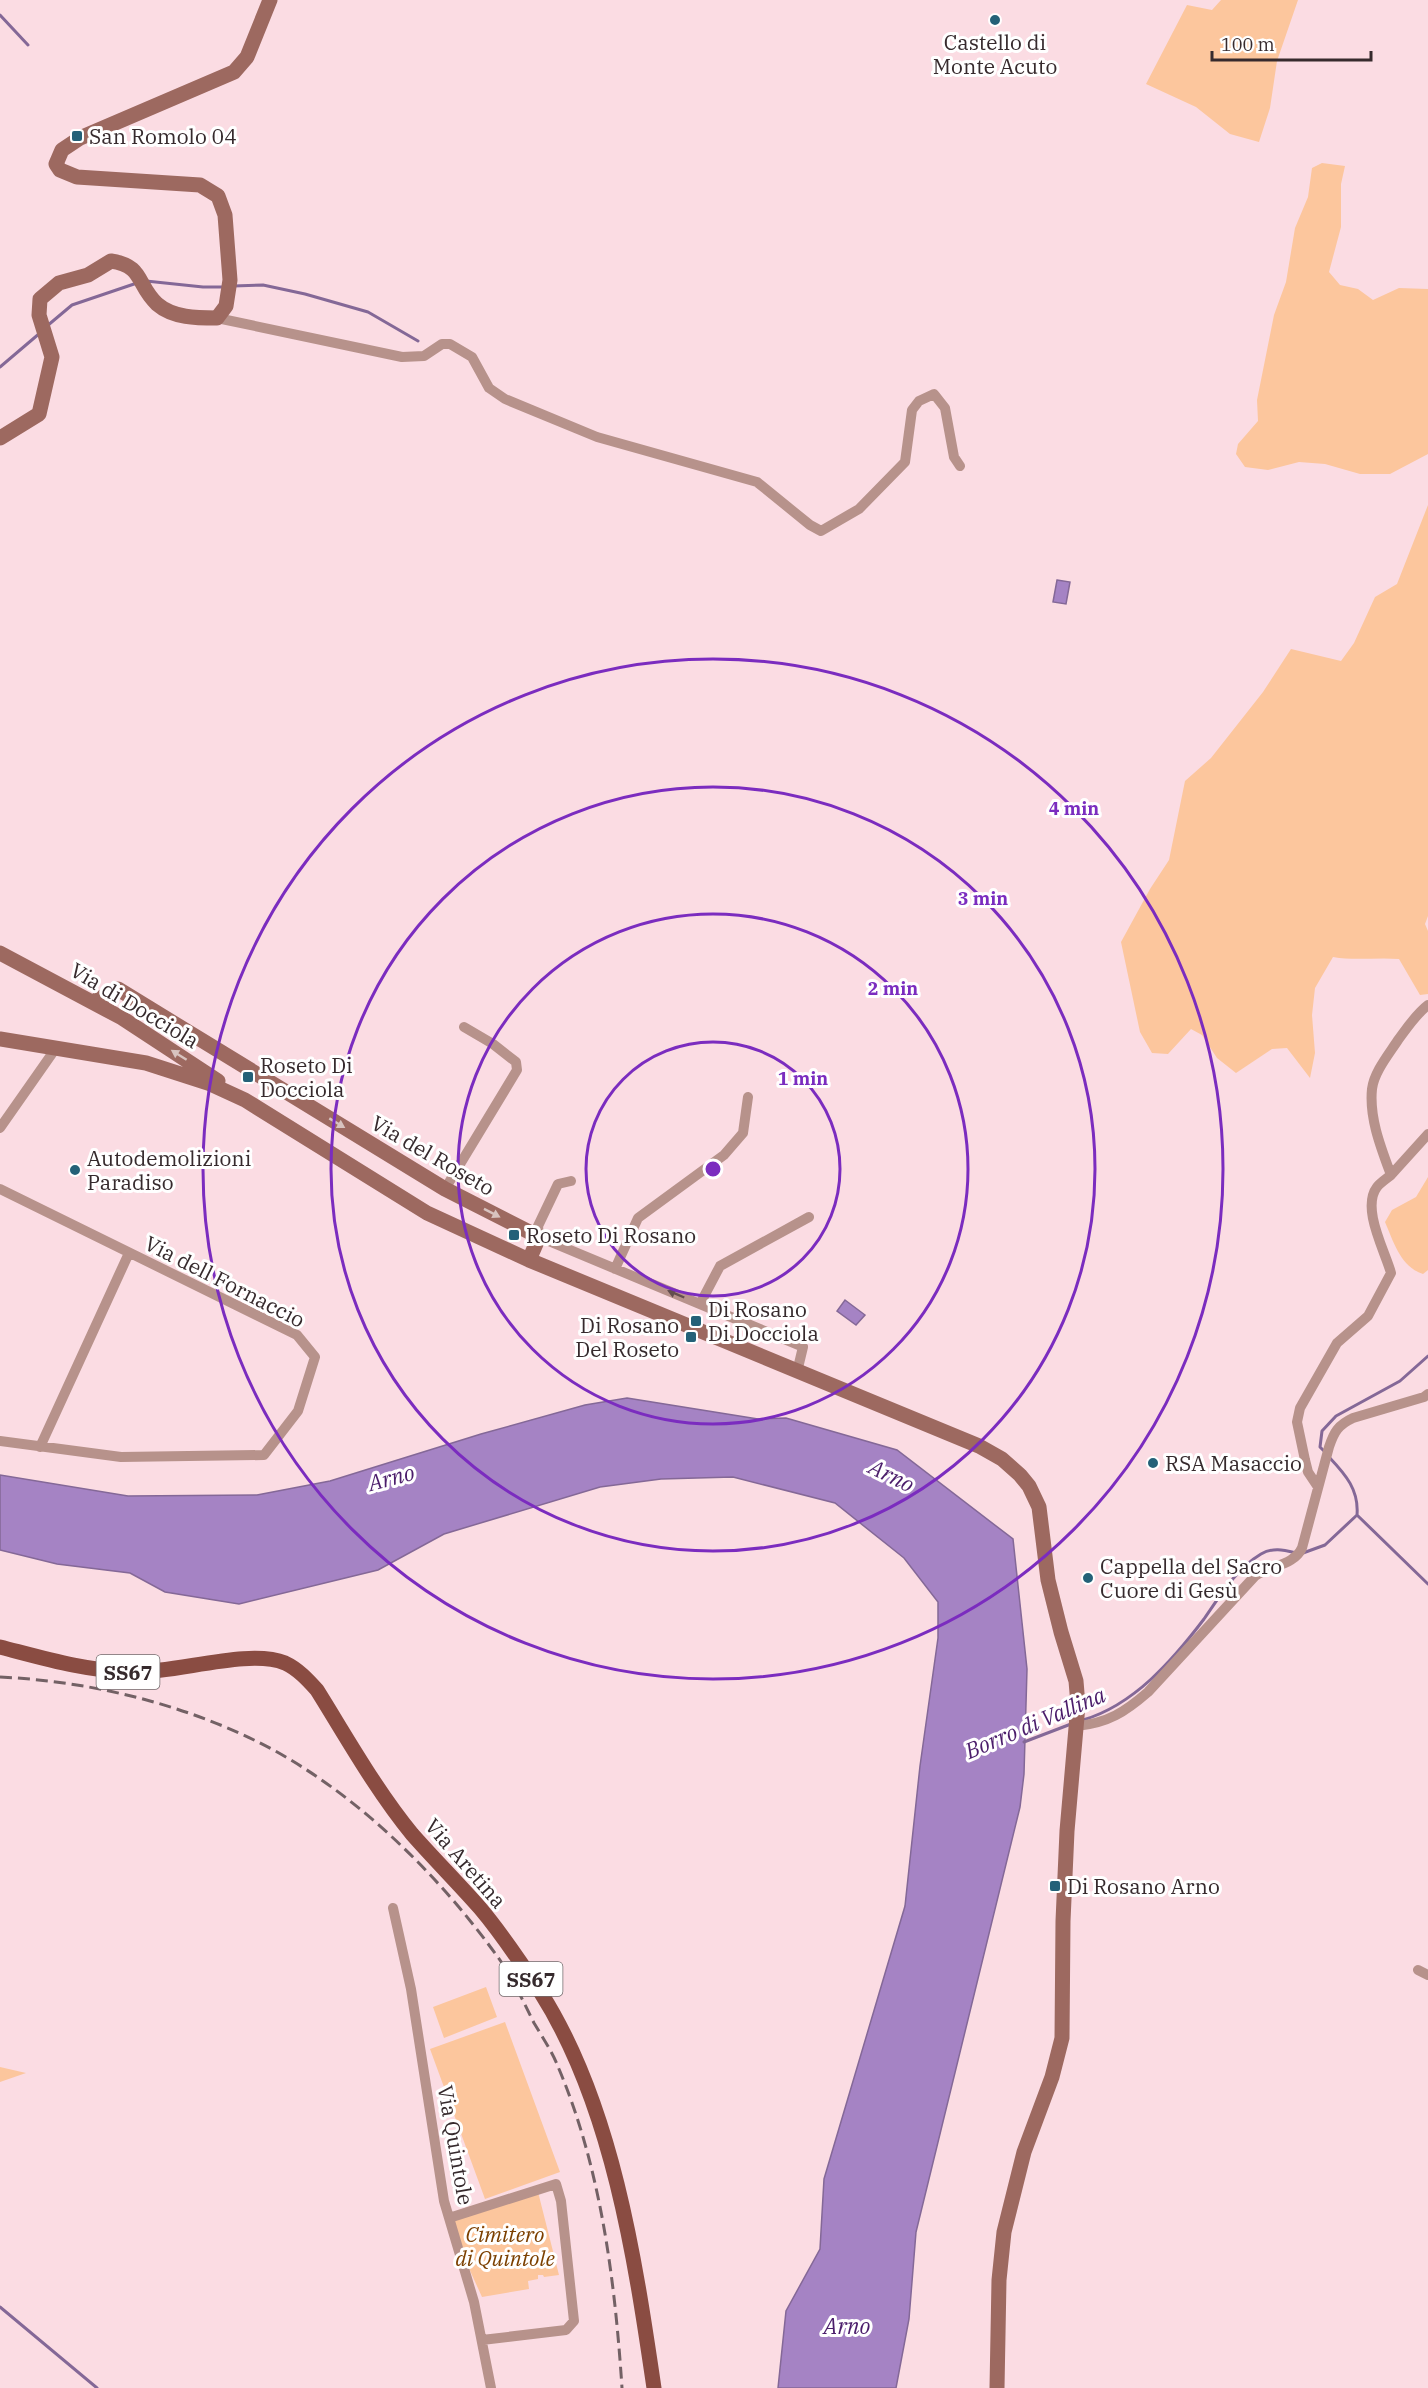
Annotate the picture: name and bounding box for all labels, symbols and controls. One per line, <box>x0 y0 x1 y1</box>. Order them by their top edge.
marker: Castello di Monte Acuto <box>988 13 1002 27</box>
scale bar <box>1212 24 1371 62</box>
place label: Castello di Monte Acuto <box>933 28 1057 80</box>
text: 100 m <box>1221 33 1275 56</box>
place label: San Romolo 04 <box>89 122 237 150</box>
marker: San Romolo 04 <box>70 129 84 143</box>
text: 4 min <box>1049 797 1099 820</box>
text: 3 min <box>958 887 1008 910</box>
street label: Via di Docciola <box>66 956 204 1054</box>
text: 2 min <box>868 977 918 1000</box>
one-way arrow <box>171 1049 187 1060</box>
place label: Roseto Di Docciola <box>260 1051 353 1103</box>
text: 1 min <box>778 1067 828 1090</box>
marker: Roseto Di Docciola <box>241 1070 255 1084</box>
street label: Via del Roseto <box>366 1108 500 1202</box>
one-way arrow <box>329 1118 346 1129</box>
place label: Autodemolizioni Paradiso <box>87 1144 251 1196</box>
centre of rings <box>703 1159 723 1179</box>
marker: Autodemolizioni Paradiso <box>68 1163 82 1177</box>
one-way arrow <box>483 1207 501 1217</box>
place label: Roseto Di Rosano <box>526 1221 696 1249</box>
marker: Roseto Di Rosano <box>507 1228 521 1242</box>
street label: Via dell Fornaccio <box>140 1229 310 1333</box>
one-way arrow <box>666 1289 684 1299</box>
place label: Di Rosano Di Docciola <box>708 1295 819 1347</box>
place label: Di Rosano Del Roseto <box>575 1311 679 1363</box>
marker: Di Rosano Di Docciola <box>689 1314 703 1328</box>
marker: Di Rosano Del Roseto <box>684 1330 698 1344</box>
place label: RSA Masaccio <box>1165 1449 1302 1477</box>
water label: Arno <box>863 1451 920 1498</box>
marker: RSA Masaccio <box>1146 1456 1160 1470</box>
water label: Arno <box>363 1457 418 1498</box>
place label: Cappella del Sacro Cuore di Gesù <box>1100 1552 1282 1604</box>
marker: Cappella del Sacro Cuore di Gesù <box>1081 1571 1095 1585</box>
road number: SS67 <box>96 1655 160 1689</box>
water label: Borro di Vallina <box>959 1679 1110 1765</box>
street label: Via Aretina <box>419 1812 513 1914</box>
place label: Di Rosano Arno <box>1067 1872 1220 1900</box>
marker: Di Rosano Arno <box>1048 1879 1062 1893</box>
road number: SS67 <box>500 1962 562 1996</box>
street label: Via Quintole <box>432 2083 480 2207</box>
park label: Cimitero di Quintole <box>455 2220 555 2272</box>
water label: Arno <box>821 2311 871 2340</box>

